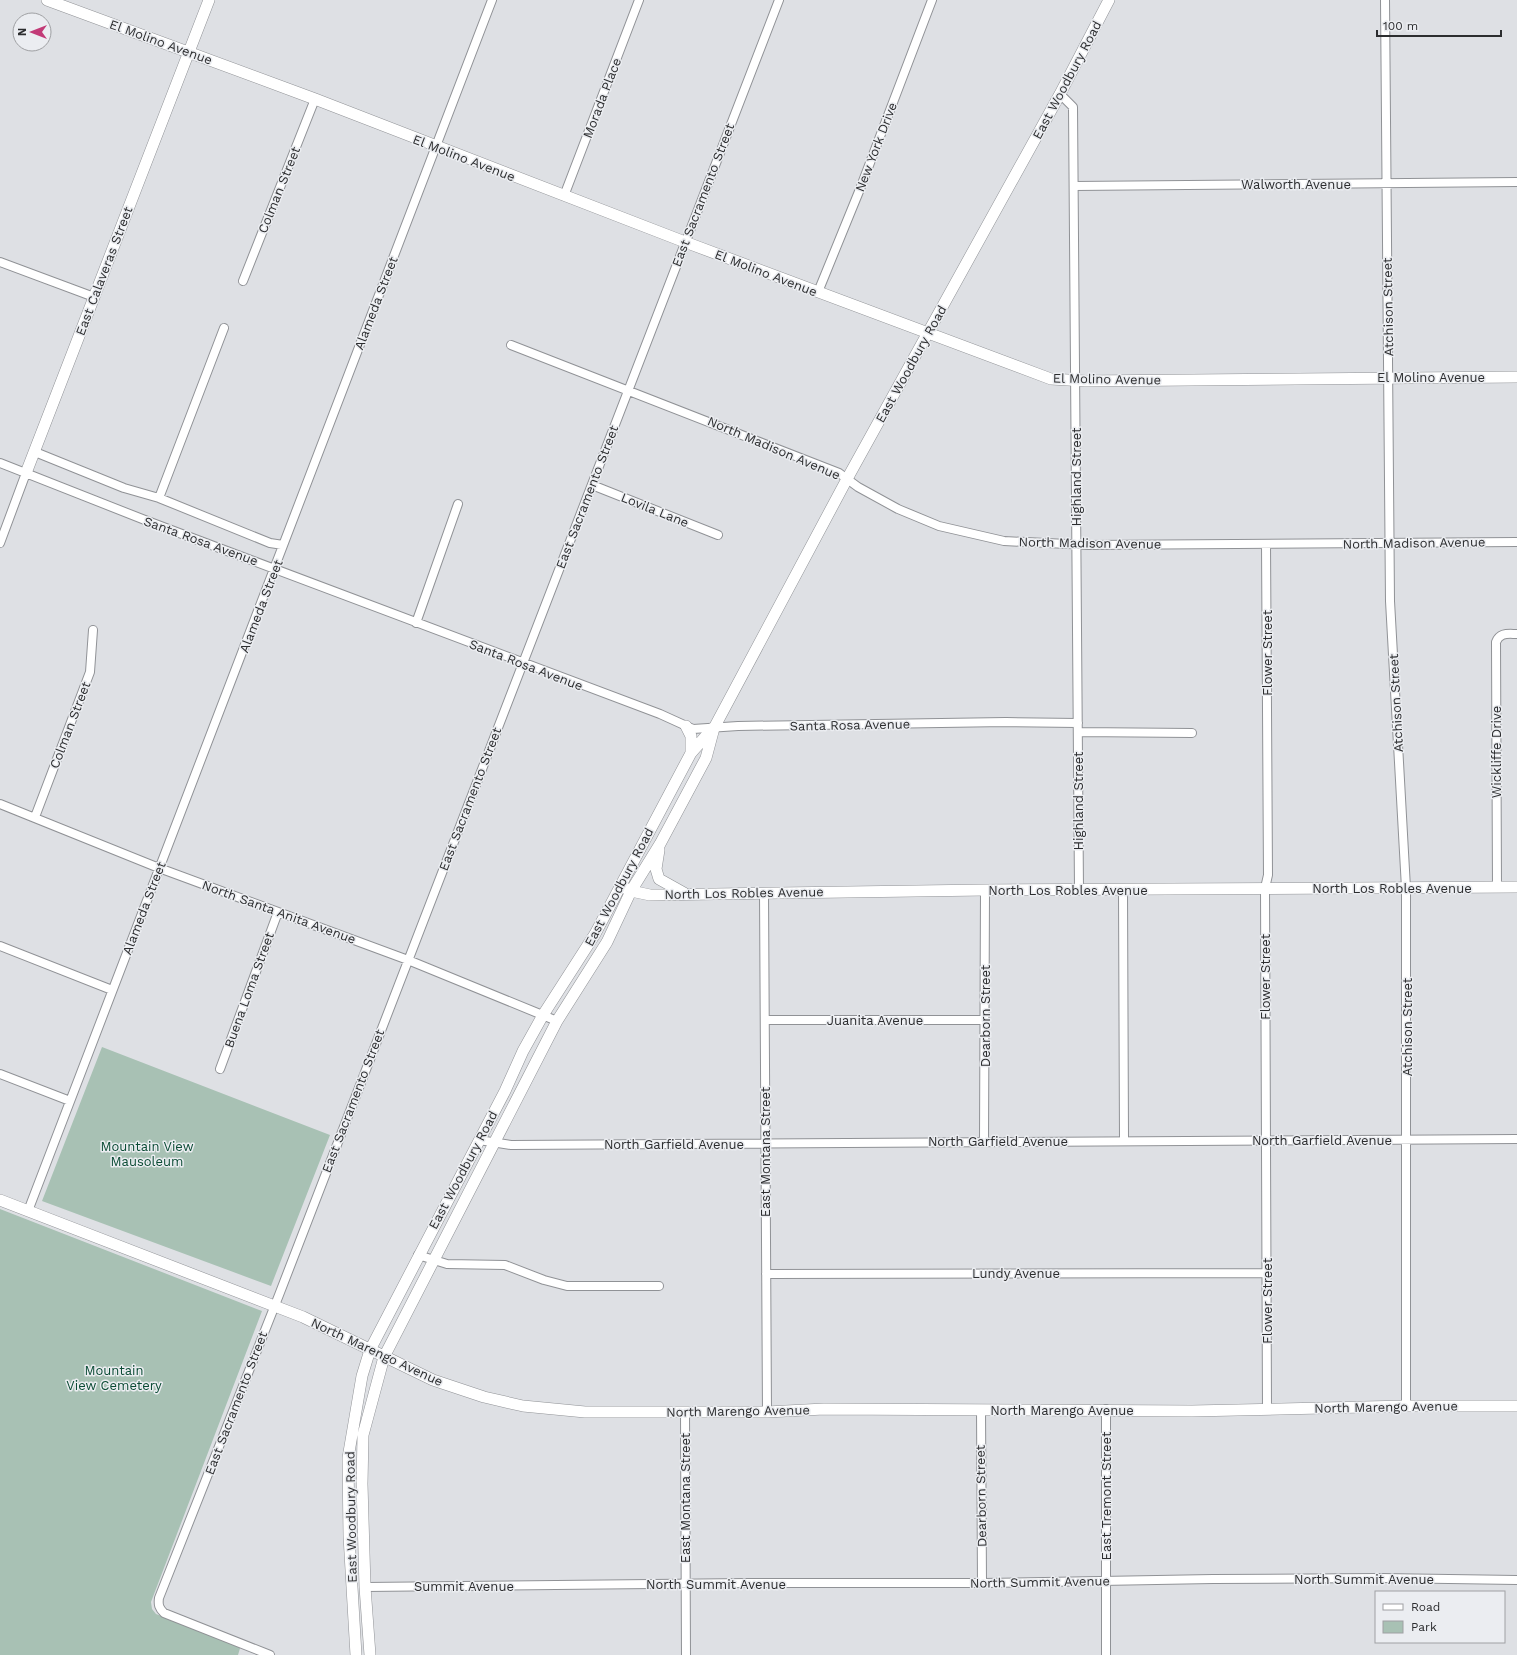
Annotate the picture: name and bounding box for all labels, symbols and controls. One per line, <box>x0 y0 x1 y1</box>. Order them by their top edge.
north arrow <box>12 12 52 52</box>
scale bar <box>1377 12 1501 38</box>
street label: El Molino Avenue <box>108 16 214 68</box>
street label: East Woodbury Road <box>1029 18 1105 142</box>
text: 100 m <box>1383 19 1418 33</box>
text: N <box>16 28 29 36</box>
street label: Morada Place <box>580 56 624 140</box>
street label: New York Drive <box>852 100 900 194</box>
street label: East Sacramento Street <box>669 121 737 269</box>
street label: El Molino Avenue <box>411 132 517 184</box>
street label: Colman Street <box>255 144 303 235</box>
street label: Walworth Avenue <box>1241 177 1351 192</box>
street label: East Calaveras Street <box>72 204 136 338</box>
street label: El Molino Avenue <box>713 247 819 299</box>
street label: Alameda Street <box>351 254 401 352</box>
street label: Atchison Street <box>1380 257 1396 356</box>
street label: East Woodbury Road <box>872 303 950 425</box>
street label: El Molino Avenue <box>1377 370 1485 385</box>
street label: El Molino Avenue <box>1053 371 1161 387</box>
street label: North Madison Avenue <box>705 413 843 483</box>
street label: East Sacramento Street <box>553 423 621 571</box>
street label: Highland Street <box>1069 427 1084 527</box>
street label: Lovila Lane <box>619 490 691 530</box>
street label: Santa Rosa Avenue <box>142 513 260 569</box>
street label: North Madison Avenue <box>1019 534 1161 552</box>
street label: North Madison Avenue <box>1343 534 1485 552</box>
street label: Alameda Street <box>236 557 286 655</box>
street label: Flower Street <box>1260 609 1275 696</box>
street label: Santa Rosa Avenue <box>467 636 585 694</box>
street label: Atchison Street <box>1386 653 1406 753</box>
street label: Colman Street <box>47 679 94 771</box>
street label: Wickliffe Drive <box>1489 706 1504 798</box>
street label: Santa Rosa Avenue <box>790 716 910 734</box>
street label: East Sacramento Street <box>436 725 504 873</box>
street label: Highland Street <box>1071 751 1086 851</box>
street label: East Woodbury Road <box>581 825 657 949</box>
street label: Alameda Street <box>119 859 169 957</box>
street label: North Santa Anita Avenue <box>200 877 358 947</box>
street label: North Los Robles Avenue <box>1312 881 1472 896</box>
street label: North Los Robles Avenue <box>988 883 1148 898</box>
street label: North Los Robles Avenue <box>664 884 824 902</box>
street label: Buena Loma Street <box>221 930 277 1050</box>
street label: Flower Street <box>1258 933 1273 1020</box>
street label: Dearborn Street <box>978 964 993 1067</box>
street label: Atchison Street <box>1400 977 1415 1076</box>
street label: Juanita Avenue <box>827 1013 923 1028</box>
street label: East Sacramento Street <box>319 1027 387 1175</box>
street label: East Montana Street <box>758 1086 773 1217</box>
street label: East Woodbury Road <box>425 1108 501 1232</box>
street label: North Garfield Avenue <box>1252 1133 1392 1148</box>
street label: North Garfield Avenue <box>928 1134 1068 1149</box>
street label: North Garfield Avenue <box>604 1137 744 1152</box>
park label: Mountain View Mausoleum <box>100 1139 194 1169</box>
street label: Flower Street <box>1260 1257 1275 1344</box>
street label: Lundy Avenue <box>972 1266 1060 1281</box>
street label: North Marengo Avenue <box>309 1315 445 1389</box>
street label: East Sacramento Street <box>202 1329 270 1477</box>
park label: Mountain View Cemetery <box>66 1363 162 1393</box>
street label: North Marengo Avenue <box>1314 1398 1458 1416</box>
street label: North Marengo Avenue <box>666 1402 810 1420</box>
street label: North Marengo Avenue <box>990 1403 1134 1418</box>
street label: East Tremont Street <box>1099 1431 1114 1560</box>
street label: East Montana Street <box>678 1432 693 1563</box>
street label: Dearborn Street <box>973 1444 989 1547</box>
street label: East Woodbury Road <box>342 1451 360 1583</box>
street label: North Summit Avenue <box>1294 1572 1434 1587</box>
street label: North Summit Avenue <box>970 1573 1110 1591</box>
street label: North Summit Avenue <box>646 1577 786 1592</box>
street label: Summit Avenue <box>414 1579 514 1594</box>
legend <box>1375 1591 1505 1643</box>
text: Road <box>1411 1600 1440 1614</box>
text: Park <box>1411 1620 1437 1634</box>

